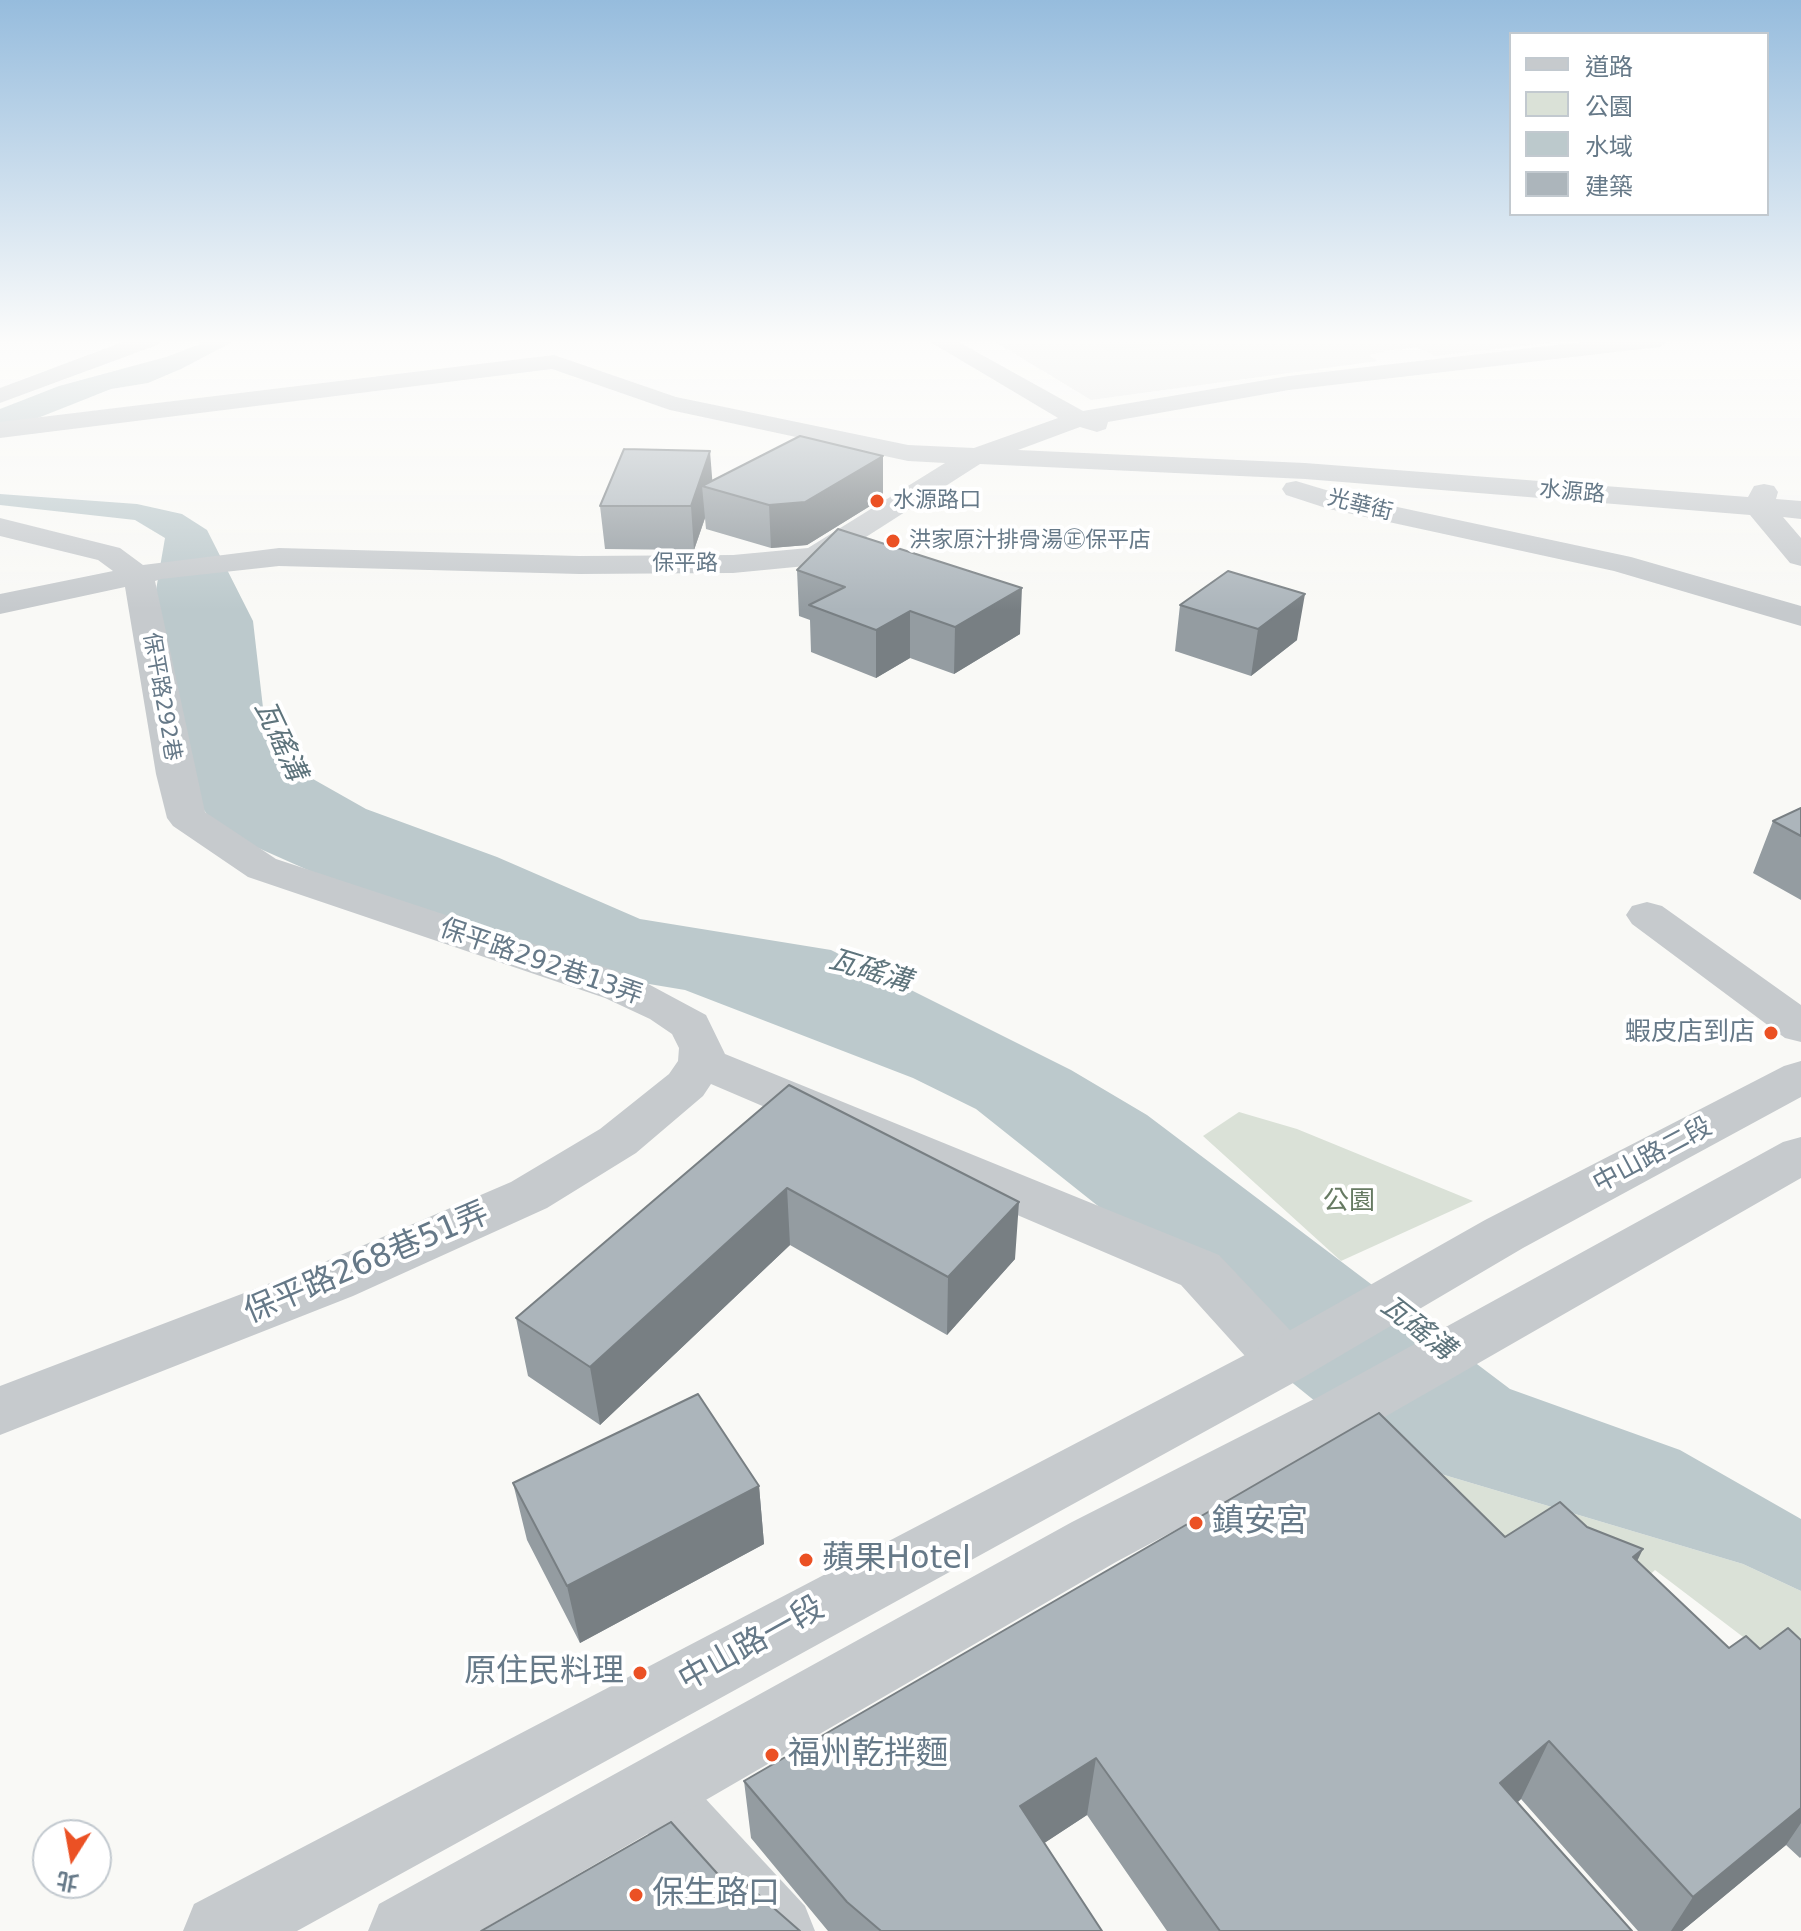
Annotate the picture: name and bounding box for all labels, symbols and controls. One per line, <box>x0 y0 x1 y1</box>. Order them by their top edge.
legend <box>1509 32 1769 216</box>
text: 道路 <box>1585 53 1633 81</box>
text: 公園 <box>1585 93 1633 121</box>
text: 水域 <box>1585 133 1633 161</box>
text: 建築 <box>1585 173 1633 201</box>
street label: 水源路 <box>1538 477 1606 509</box>
street label: 光華街 <box>1325 485 1395 527</box>
place label: 水源路口 <box>893 488 981 514</box>
marker: 水源路口 <box>868 492 886 510</box>
place label: 洪家原汁排骨湯㊣保平店 <box>909 528 1151 554</box>
marker: 洪家原汁排骨湯㊣保平店 <box>884 532 902 550</box>
street label: 保平路 <box>652 551 718 577</box>
street label: 保平路292巷 <box>137 631 185 763</box>
water label: 瓦磘溝 <box>246 696 312 786</box>
street label: 保平路292巷13弄 <box>435 914 647 1012</box>
water label: 瓦磘溝 <box>825 944 915 1000</box>
place label: 蝦皮店到店 <box>1625 1017 1755 1049</box>
marker: 蝦皮店到店 <box>1762 1024 1780 1042</box>
street label: 中山路二段 <box>1588 1112 1718 1200</box>
park label: 公園 <box>1323 1186 1375 1218</box>
street label: 保平路268巷51弄 <box>239 1195 495 1333</box>
water label: 瓦磘溝 <box>1374 1290 1460 1368</box>
place label: 鎮安宮 <box>1212 1504 1308 1542</box>
marker: 鎮安宮 <box>1187 1514 1205 1532</box>
place label: 蘋果Hotel <box>822 1541 971 1579</box>
marker: 蘋果Hotel <box>797 1551 815 1569</box>
street label: 中山路一段 <box>673 1589 831 1701</box>
place label: 原住民料理 <box>464 1654 624 1692</box>
marker: 原住民料理 <box>631 1664 649 1682</box>
place label: 福州乾拌麵 <box>788 1736 948 1774</box>
marker: 福州乾拌麵 <box>763 1746 781 1764</box>
north arrow <box>32 1819 112 1899</box>
text: 北 <box>55 1867 81 1895</box>
place label: 保生路口 <box>652 1876 780 1914</box>
marker: 保生路口 <box>627 1886 645 1904</box>

